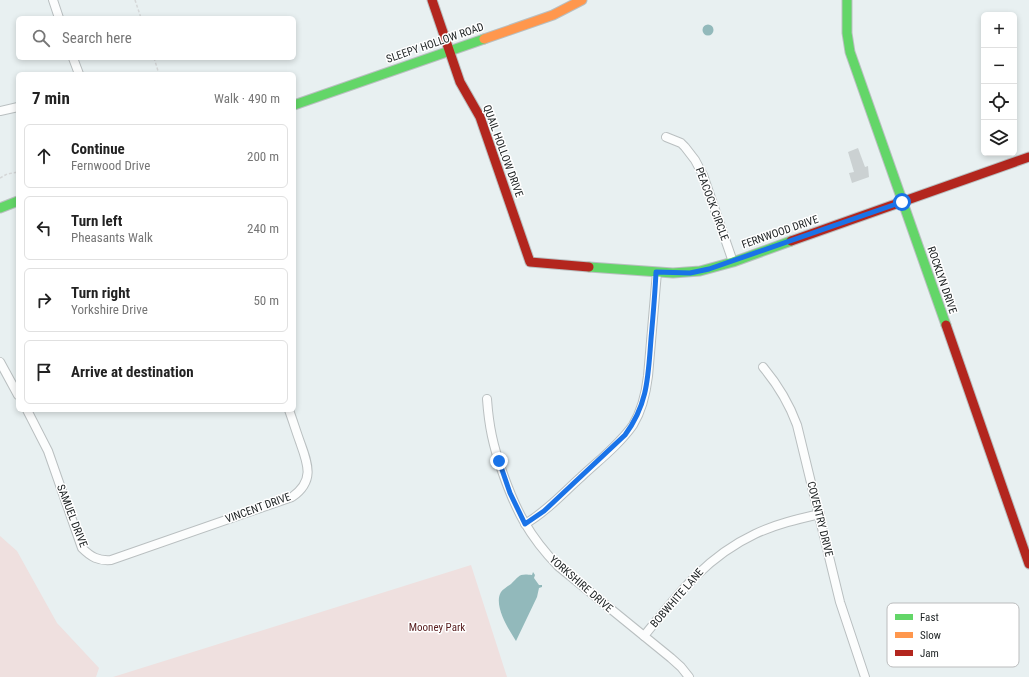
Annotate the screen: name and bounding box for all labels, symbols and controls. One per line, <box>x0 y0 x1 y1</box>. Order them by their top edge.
map controls <box>981 12 1017 156</box>
button: + <box>981 12 1017 48</box>
search box <box>16 16 296 60</box>
street label: SLEEPY HOLLOW ROAD <box>385 20 485 66</box>
icon: search <box>30 27 52 49</box>
text: Search here <box>62 29 132 47</box>
button: − <box>981 48 1017 84</box>
button: locate <box>981 84 1017 120</box>
text: 7 min <box>32 88 70 108</box>
text: Walk · 490 m <box>214 91 280 106</box>
street label: QUAIL HOLLOW DRIVE <box>480 103 526 199</box>
button: layers <box>981 120 1017 156</box>
text: Continue <box>71 140 125 158</box>
icon: ahead <box>33 145 55 167</box>
text: 200 m <box>247 149 279 164</box>
text: Fernwood Drive <box>71 158 150 173</box>
street label: PEACOCK CIRCLE <box>693 165 731 243</box>
route start <box>893 193 911 211</box>
text: Turn left <box>71 212 122 230</box>
street label: FERNWOOD DRIVE <box>740 213 821 251</box>
icon: left <box>33 217 55 239</box>
text: 240 m <box>247 221 279 236</box>
text: Pheasants Walk <box>71 230 153 245</box>
street label: ROCKLYN DRIVE <box>924 245 960 316</box>
text: Turn right <box>71 284 130 302</box>
icon: right <box>33 289 55 311</box>
text: 50 m <box>253 293 279 308</box>
text: Yorkshire Drive <box>71 302 148 317</box>
icon: arrive <box>33 361 55 383</box>
text: Arrive at destination <box>71 363 194 381</box>
route end <box>490 452 508 470</box>
street label: COVENTRY DRIVE <box>804 480 836 559</box>
street label: SAMUEL DRIVE <box>54 483 90 550</box>
street label: VINCENT DRIVE <box>224 490 293 526</box>
street label: YORKSHIRE DRIVE <box>547 553 616 615</box>
street label: BOBWHITE LANE <box>648 565 707 630</box>
legend <box>887 603 1019 667</box>
text: Fast <box>920 611 939 624</box>
park label: Mooney Park <box>409 621 465 634</box>
text: Slow <box>920 629 941 642</box>
text: Jam <box>920 647 939 660</box>

